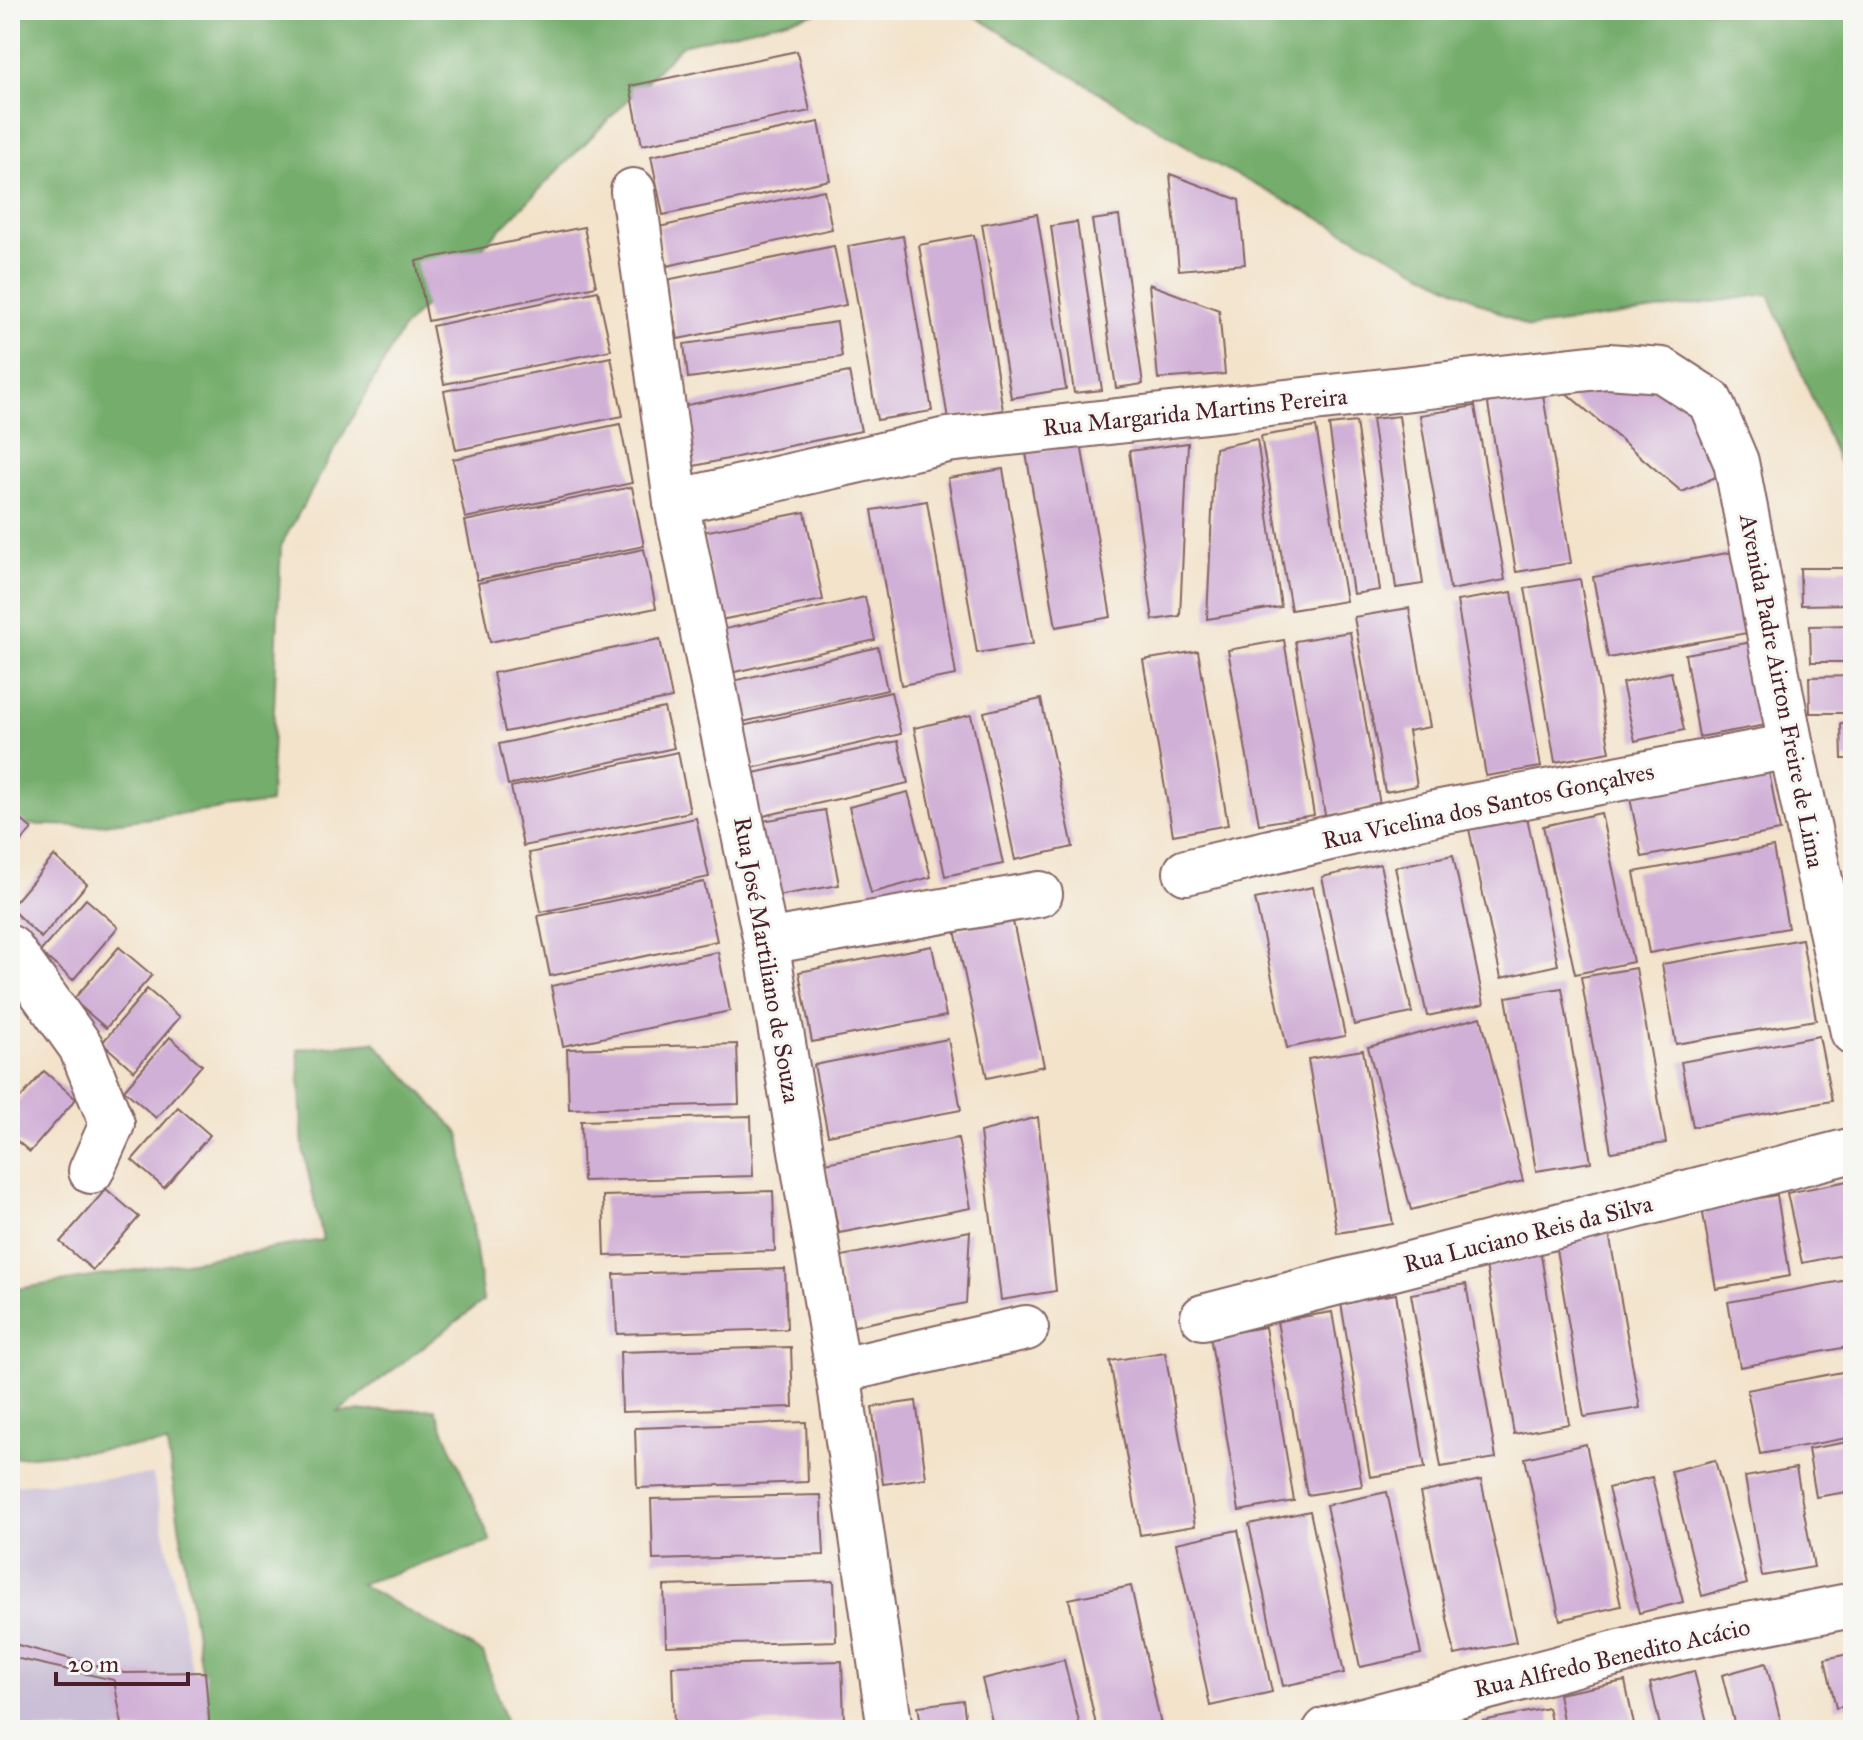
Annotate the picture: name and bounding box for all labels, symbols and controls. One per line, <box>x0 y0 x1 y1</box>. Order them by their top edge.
street label: Rua Margarida Martins Pereira <box>1041 381 1350 443</box>
street label: Avenida Padre Airton Freire de Lima <box>1733 511 1831 871</box>
street label: Rua Vicelina dos Santos Gonçalves <box>1319 756 1657 856</box>
street label: Rua José Martiliano de Souza <box>727 815 807 1106</box>
street label: Rua Luciano Reis da Silva <box>1400 1188 1656 1279</box>
street label: Rua Alfredo Benedito Acácio <box>1471 1612 1753 1704</box>
scale bar <box>56 1636 188 1686</box>
text: 20 m <box>68 1649 119 1679</box>

